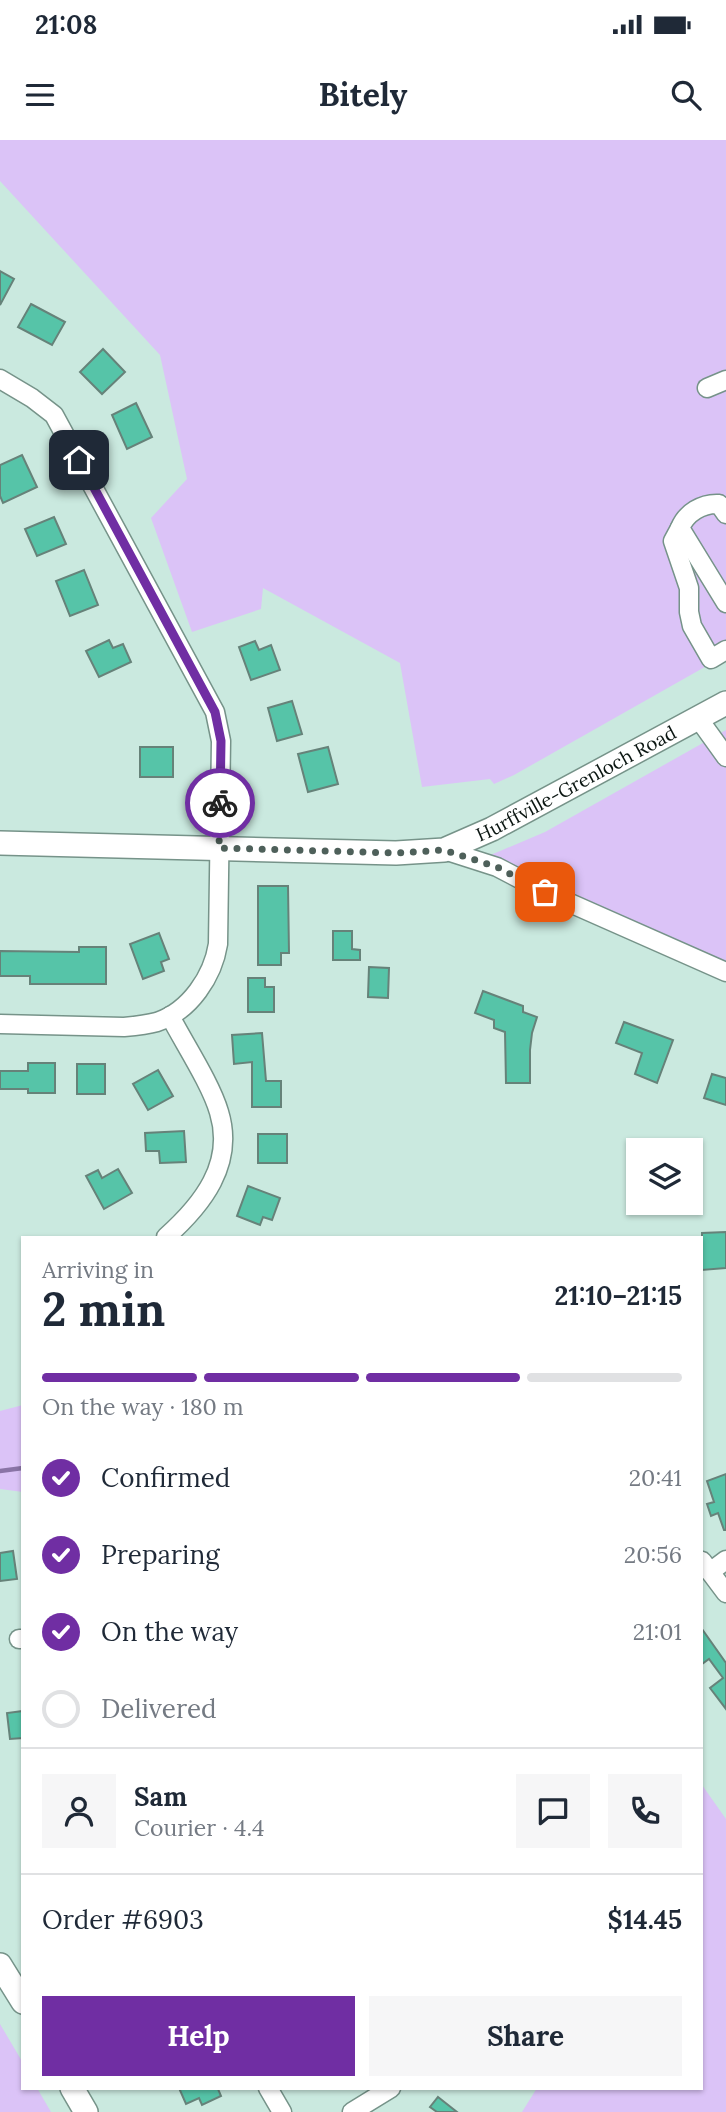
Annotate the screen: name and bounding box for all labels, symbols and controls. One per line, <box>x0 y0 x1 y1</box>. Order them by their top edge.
text: 21:08 <box>35 8 97 41</box>
text: Bitely <box>319 74 407 115</box>
icon: menu <box>21 76 59 114</box>
icon: search <box>667 76 705 114</box>
pin <box>49 430 109 490</box>
icon: home <box>60 441 98 479</box>
street label: Hurffville-Grenloch Road <box>472 720 680 847</box>
courier <box>185 768 255 838</box>
icon: bike <box>201 784 239 822</box>
pin <box>515 862 575 922</box>
icon: bag <box>526 873 564 911</box>
map controls <box>626 1138 703 1215</box>
button: layers <box>626 1138 703 1215</box>
text: Arriving in <box>42 1255 154 1284</box>
text: 21:10–21:15 <box>555 1279 682 1312</box>
text: 2 min <box>42 1280 165 1339</box>
text: On the way · 180 m <box>42 1392 243 1421</box>
icon: check <box>42 1459 80 1497</box>
text: Confirmed <box>101 1461 230 1494</box>
text: 20:41 <box>629 1463 682 1492</box>
icon: check <box>42 1536 80 1574</box>
text: Preparing <box>101 1538 220 1571</box>
text: 20:56 <box>624 1540 682 1569</box>
icon: check <box>42 1613 80 1651</box>
text: On the way <box>101 1615 238 1648</box>
text: 21:01 <box>633 1617 682 1646</box>
text: Delivered <box>101 1692 217 1725</box>
button: person <box>42 1774 116 1848</box>
button: chat <box>516 1774 590 1848</box>
button: phone <box>608 1774 682 1848</box>
text: Sam <box>134 1780 187 1813</box>
text: Courier · 4.4 <box>134 1813 265 1842</box>
text: Order #6903 <box>42 1903 204 1936</box>
text: $14.45 <box>608 1903 682 1936</box>
button: Help <box>42 1996 355 2076</box>
button: Share <box>369 1996 682 2076</box>

